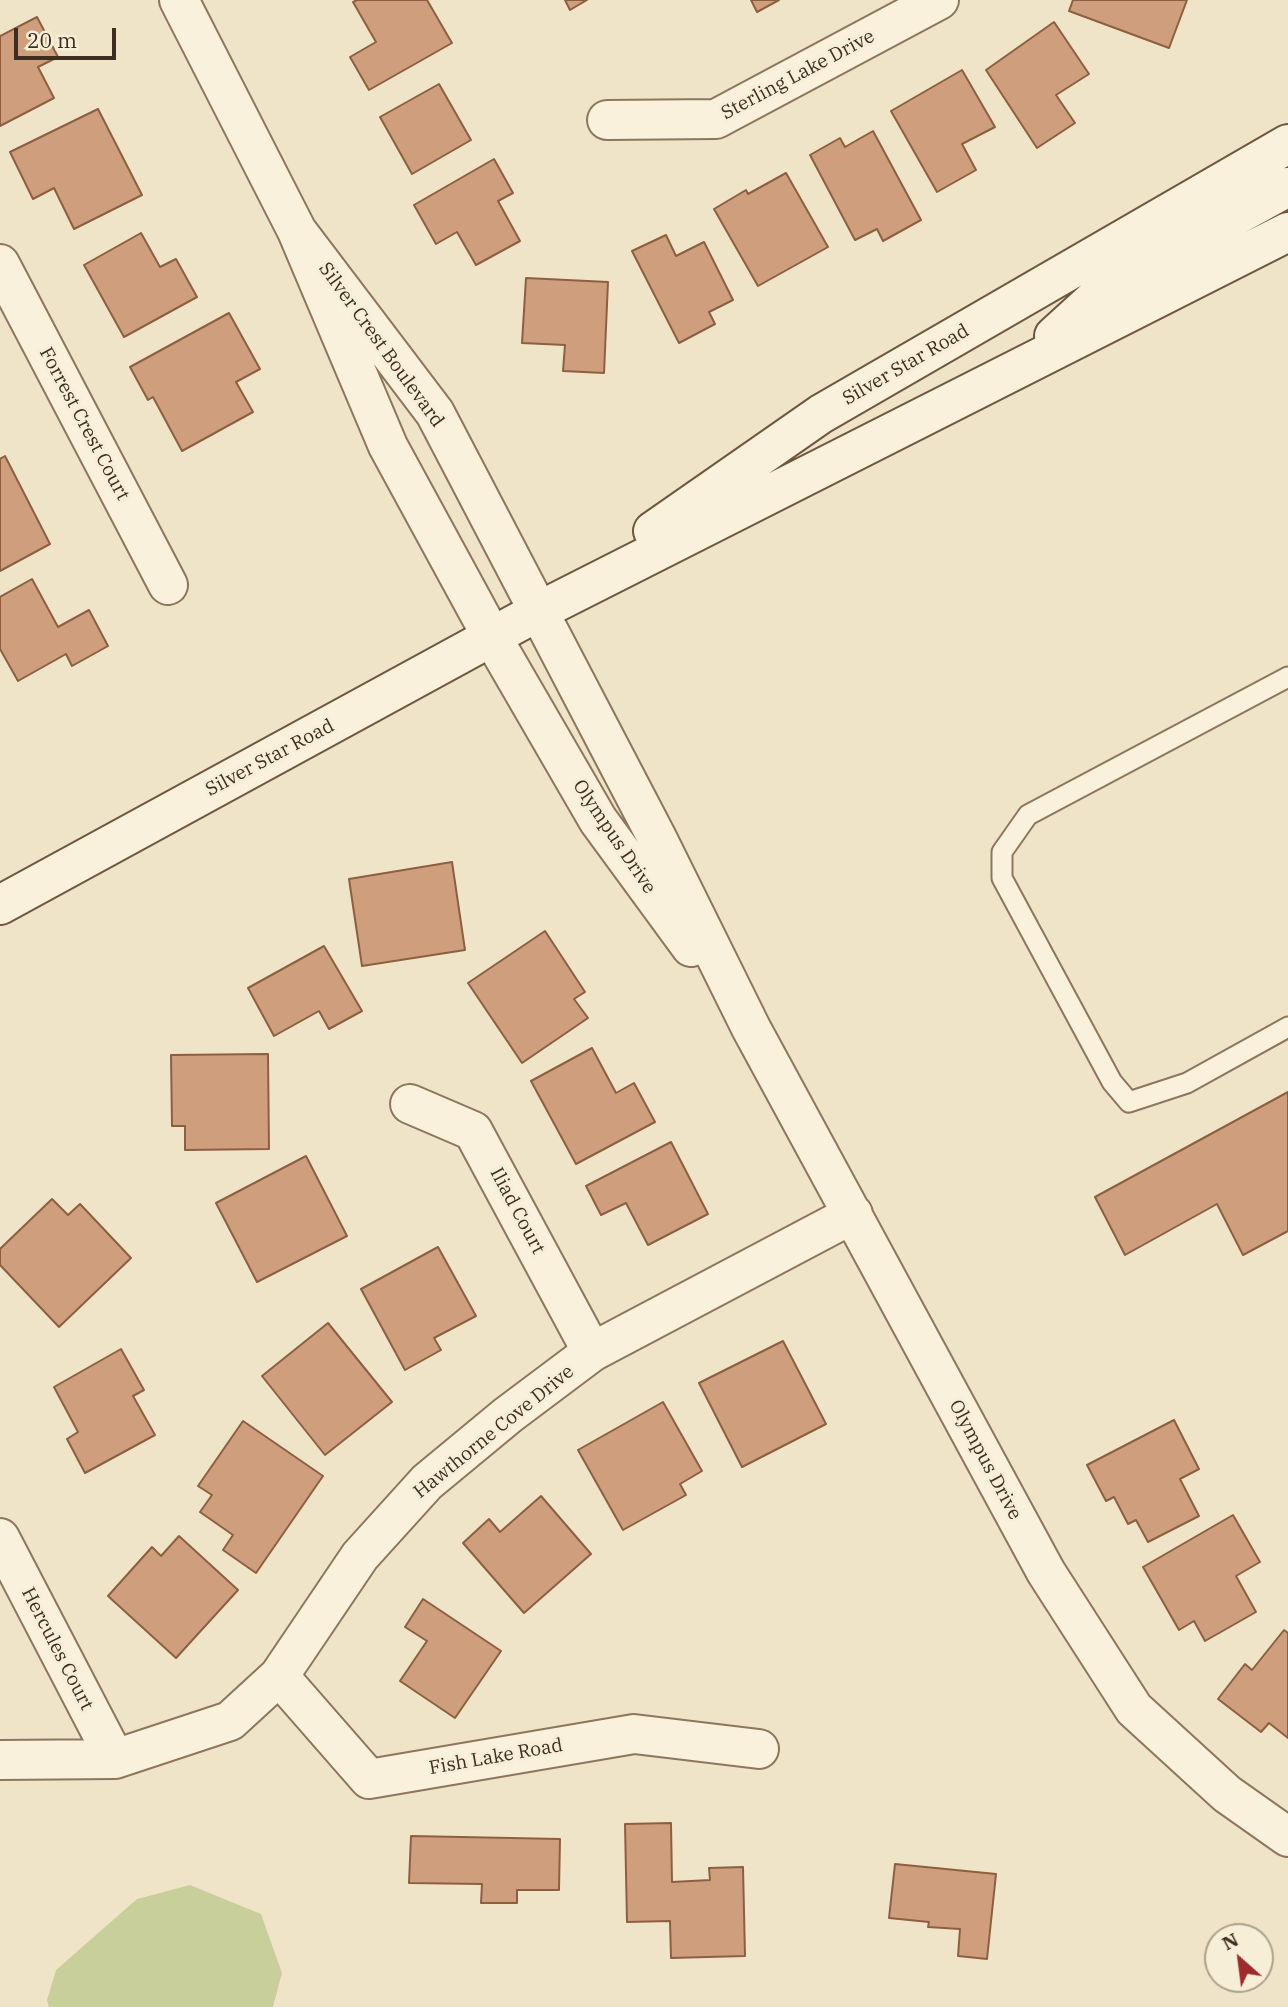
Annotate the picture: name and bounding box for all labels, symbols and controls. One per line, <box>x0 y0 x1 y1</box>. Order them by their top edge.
scale bar <box>18 14 119 58</box>
street label: Sterling Lake Drive <box>718 25 878 125</box>
text: 20 m <box>27 26 77 54</box>
street label: Silver Crest Boulevard <box>314 258 448 432</box>
street label: Silver Star Road <box>839 320 973 410</box>
street label: Forrest Crest Court <box>34 344 134 504</box>
street label: Silver Star Road <box>202 715 338 801</box>
street label: Olympus Drive <box>567 776 661 898</box>
street label: Iliad Court <box>485 1164 549 1258</box>
street label: Hawthorne Cove Drive <box>409 1360 579 1504</box>
street label: Olympus Drive <box>944 1396 1026 1524</box>
street label: Hercules Court <box>16 1584 98 1714</box>
street label: Fish Lake Road <box>427 1734 565 1780</box>
north arrow <box>1204 1923 1274 1993</box>
text: N <box>1218 1927 1242 1955</box>

